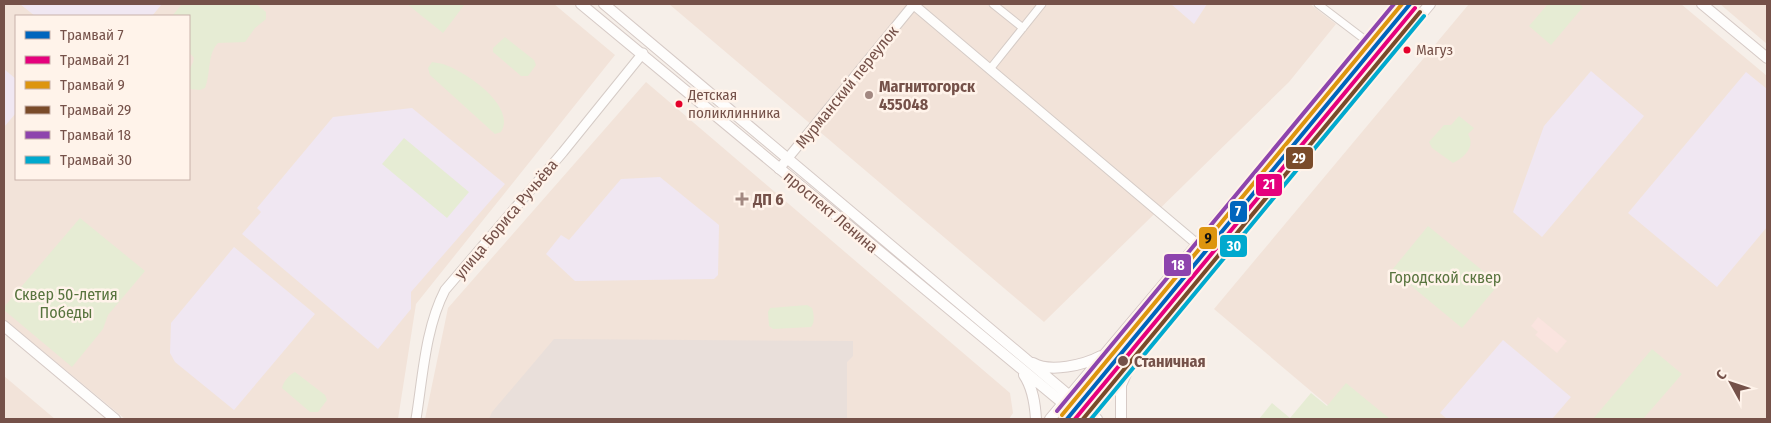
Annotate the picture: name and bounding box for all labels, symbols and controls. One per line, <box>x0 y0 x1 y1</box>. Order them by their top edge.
legend <box>15 15 190 180</box>
street label: Мурманский переулок <box>792 21 903 152</box>
text: Трамвай 7 <box>60 26 124 44</box>
place label: Магуз <box>1416 41 1453 59</box>
marker: Магуз <box>1402 45 1412 55</box>
text: Трамвай 21 <box>60 51 130 69</box>
text: Трамвай 9 <box>60 76 125 94</box>
place label: Магнитогорск 455048 <box>879 77 976 114</box>
place label: Детская поликлинника <box>687 86 780 122</box>
marker: Магнитогорск 455048 <box>863 89 875 101</box>
marker: Детская поликлинника <box>674 99 684 109</box>
text: Трамвай 29 <box>60 101 131 119</box>
text: Трамвай 18 <box>60 126 131 144</box>
line badge: 29 <box>1285 146 1314 170</box>
text: 29 <box>1291 150 1306 167</box>
text: Трамвай 30 <box>60 151 132 169</box>
street label: улица Бориса Ручьёва <box>450 155 562 283</box>
street label: проспект Ленина <box>780 167 882 257</box>
line badge: 21 <box>1255 173 1283 197</box>
text: 21 <box>1262 176 1275 193</box>
place label: ДП 6 <box>752 190 784 209</box>
marker: ДП 6 <box>735 192 749 206</box>
line badge: 7 <box>1229 200 1248 223</box>
text: 7 <box>1235 203 1241 220</box>
line badge: 9 <box>1198 226 1218 250</box>
text: 9 <box>1204 230 1212 247</box>
line badge: 30 <box>1219 234 1248 258</box>
text: 30 <box>1226 238 1241 255</box>
line badge: 18 <box>1163 253 1192 277</box>
text: 18 <box>1171 257 1185 274</box>
park label: Городской сквер <box>1389 268 1501 287</box>
park label: Сквер 50-летия Победы <box>14 285 118 322</box>
place label: Станичная <box>1134 352 1206 371</box>
marker: Станичная <box>1116 354 1130 368</box>
north arrow <box>1706 358 1756 408</box>
text: С <box>1713 366 1731 383</box>

